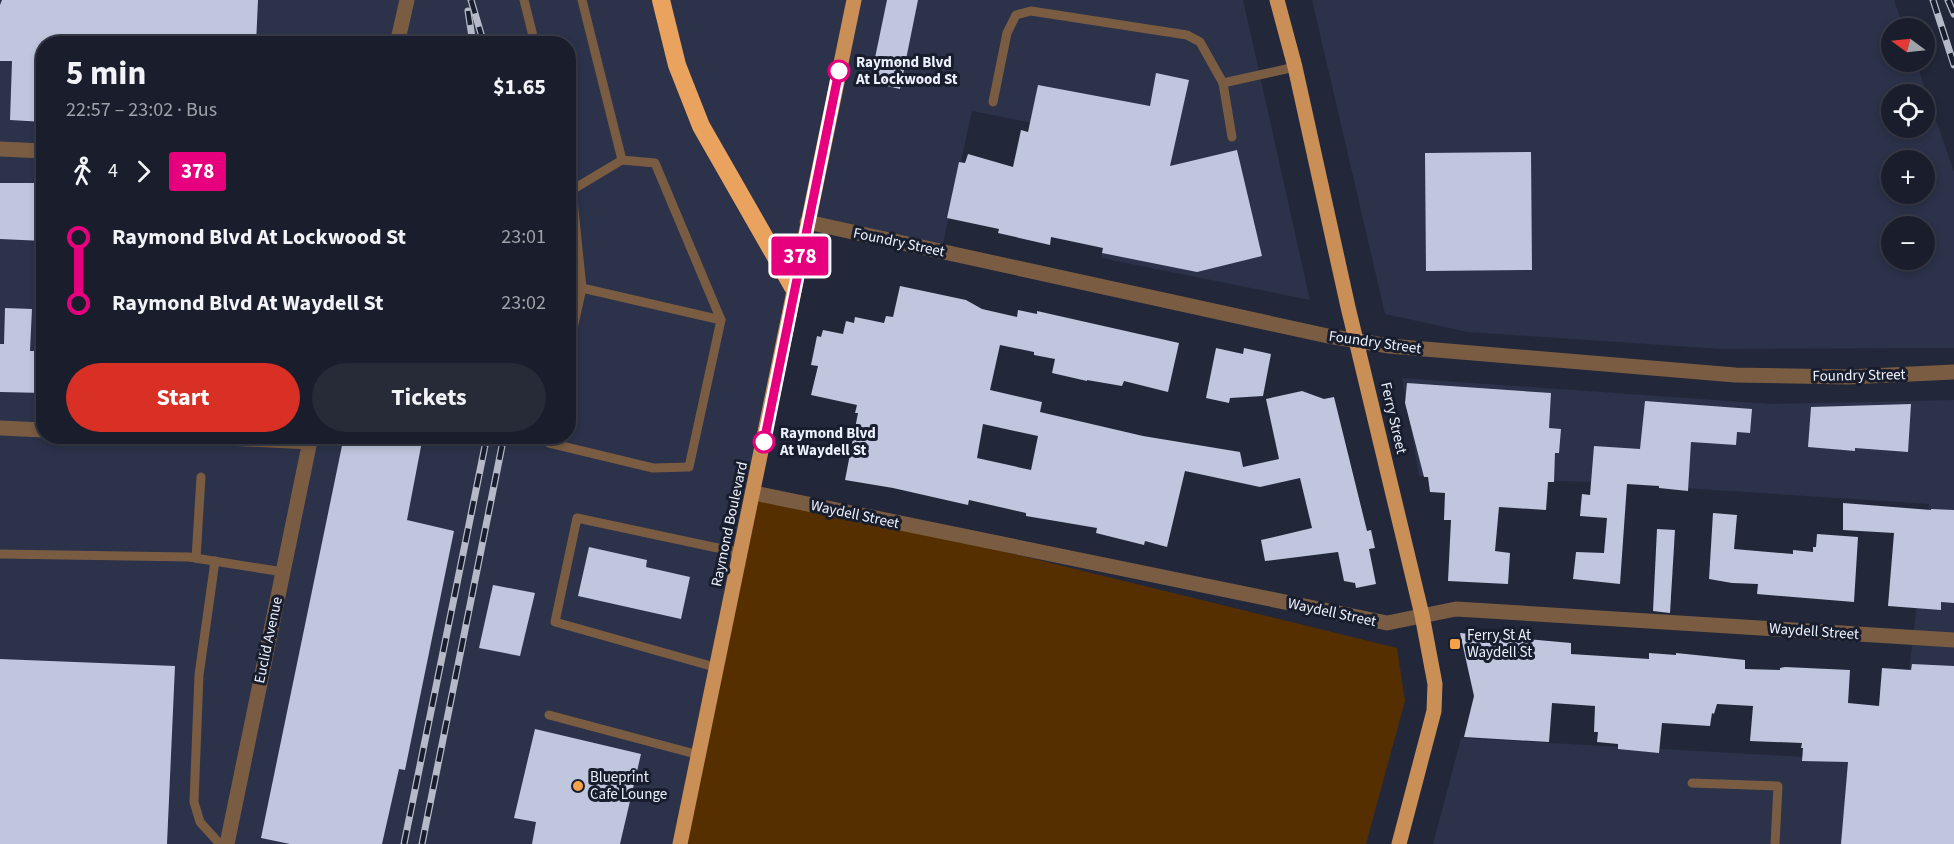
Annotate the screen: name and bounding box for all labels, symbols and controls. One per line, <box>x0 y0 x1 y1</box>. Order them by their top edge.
north arrow <box>1881 18 1935 72</box>
map controls <box>1881 18 1935 270</box>
text: 5 min <box>66 50 146 97</box>
place label: Raymond Blvd At Lockwood St <box>855 52 958 90</box>
marker: Raymond Blvd At Lockwood St <box>828 60 850 82</box>
text: $1.65 <box>493 71 546 103</box>
button: locate <box>1881 84 1935 138</box>
text: 22:57 – 23:02 · Bus <box>66 96 217 124</box>
button: + <box>1881 150 1935 204</box>
icon: walk <box>66 155 99 188</box>
icon: forward <box>127 155 160 188</box>
text: 378 <box>181 156 214 186</box>
text: 4 <box>108 157 118 185</box>
button: − <box>1881 216 1935 270</box>
text: Raymond Blvd At Lockwood St <box>112 221 406 253</box>
text: 23:01 <box>501 223 546 251</box>
street label: Foundry Street <box>851 223 947 262</box>
line badge: 378 <box>766 236 834 276</box>
text: 378 <box>783 241 817 271</box>
text: Raymond Blvd At Waydell St <box>112 287 384 319</box>
text: 23:02 <box>501 289 546 317</box>
street label: Foundry Street <box>1327 326 1423 359</box>
button: Start <box>66 363 300 432</box>
button: Tickets <box>312 363 546 432</box>
street label: Foundry Street <box>1812 364 1906 387</box>
street label: Ferry Street <box>1375 380 1412 456</box>
place label: Raymond Blvd At Waydell St <box>779 423 876 461</box>
marker: Raymond Blvd At Waydell St <box>753 431 775 453</box>
street label: Raymond Boulevard <box>706 460 753 589</box>
street label: Waydell Street <box>809 495 901 534</box>
street label: Waydell Street <box>1286 593 1378 632</box>
street label: Euclid Avenue <box>249 595 288 685</box>
street label: Waydell Street <box>1768 618 1860 645</box>
place label: Ferry St At Waydell St <box>1467 625 1532 663</box>
marker: Ferry St At Waydell St <box>1448 637 1462 651</box>
place label: Blueprint Cafe Lounge <box>590 767 667 805</box>
marker: Blueprint Cafe Lounge <box>571 779 585 793</box>

